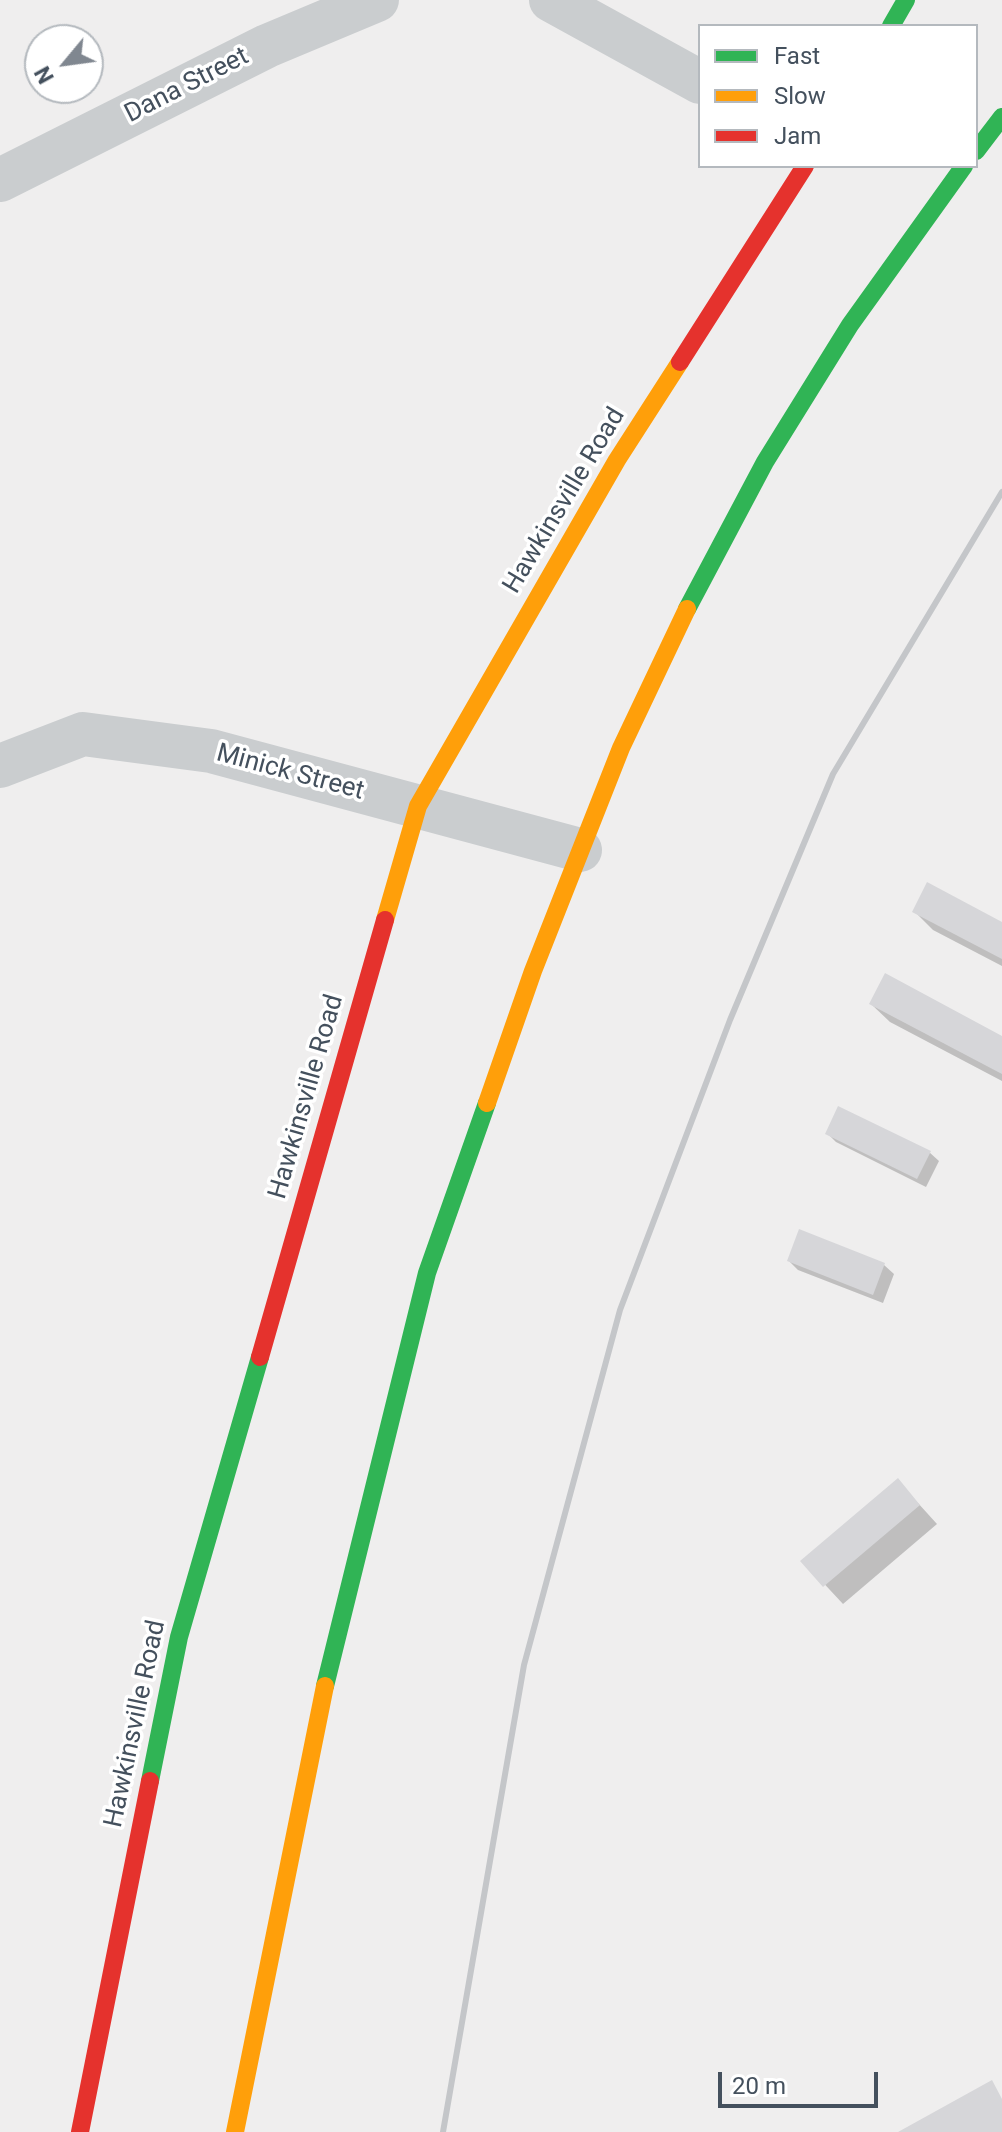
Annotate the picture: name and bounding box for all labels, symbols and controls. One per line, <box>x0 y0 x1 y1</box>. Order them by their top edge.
north arrow <box>24 24 104 104</box>
legend <box>698 24 978 168</box>
street label: Dana Street <box>120 42 254 130</box>
text: Fast <box>774 42 820 70</box>
text: N <box>30 62 59 88</box>
text: Slow <box>774 82 826 110</box>
text: Jam <box>774 122 821 150</box>
street label: Hawkinsville Road <box>497 403 633 599</box>
street label: Minick Street <box>213 738 367 808</box>
street label: Hawkinsville Road <box>263 991 351 1203</box>
street label: Hawkinsville Road <box>99 1618 173 1830</box>
scale bar <box>722 2056 882 2106</box>
text: 20 m <box>732 2072 786 2100</box>

